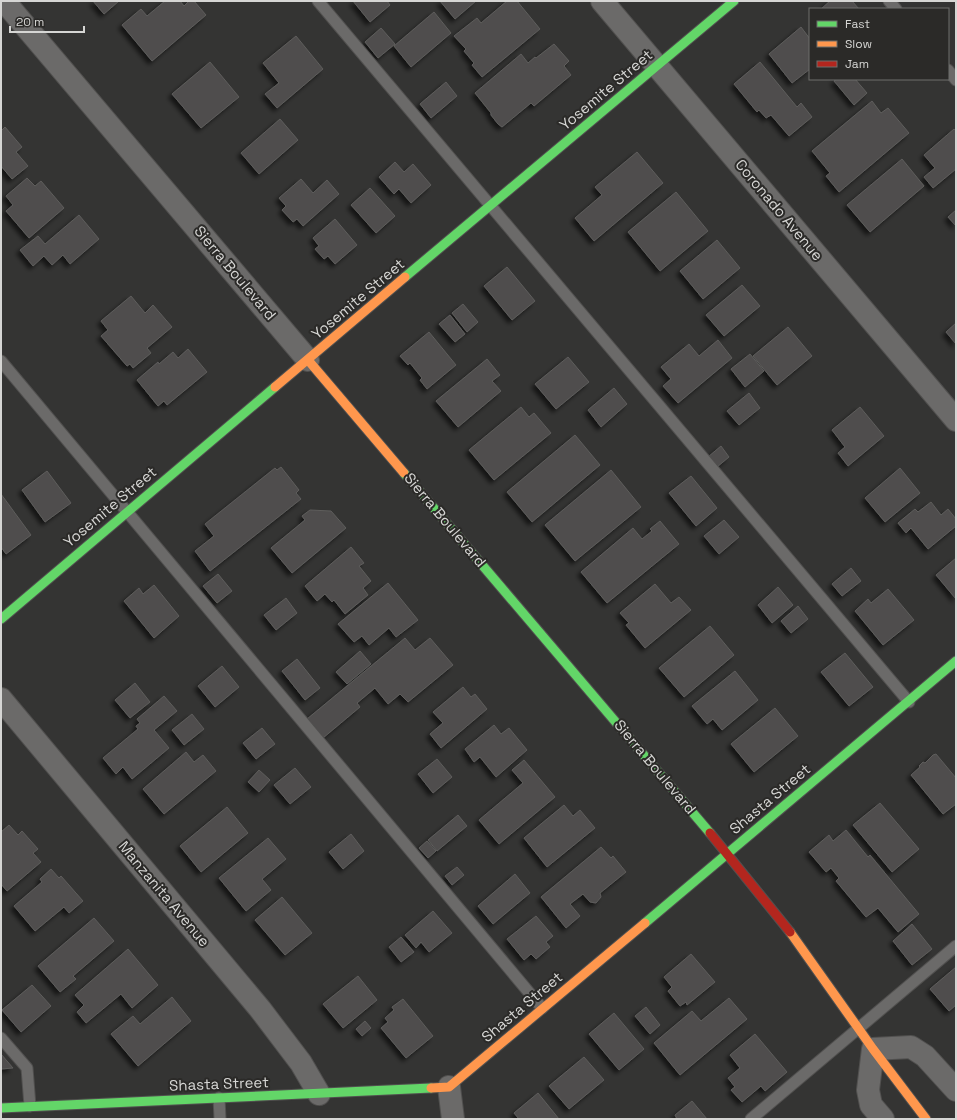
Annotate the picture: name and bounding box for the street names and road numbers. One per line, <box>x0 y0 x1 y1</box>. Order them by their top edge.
street label: Yosemite Street <box>555 45 656 134</box>
street label: Coronado Avenue <box>731 155 827 264</box>
street label: Sierra Boulevard <box>190 222 280 324</box>
street label: Yosemite Street <box>307 254 408 343</box>
street label: Yosemite Street <box>59 462 160 551</box>
street label: Sierra Boulevard <box>400 469 490 571</box>
street label: Sierra Boulevard <box>610 716 700 818</box>
street label: Shasta Street <box>725 759 814 838</box>
street label: Manzanita Avenue <box>115 837 214 950</box>
street label: Shasta Street <box>477 967 566 1046</box>
street label: Shasta Street <box>169 1072 269 1095</box>

